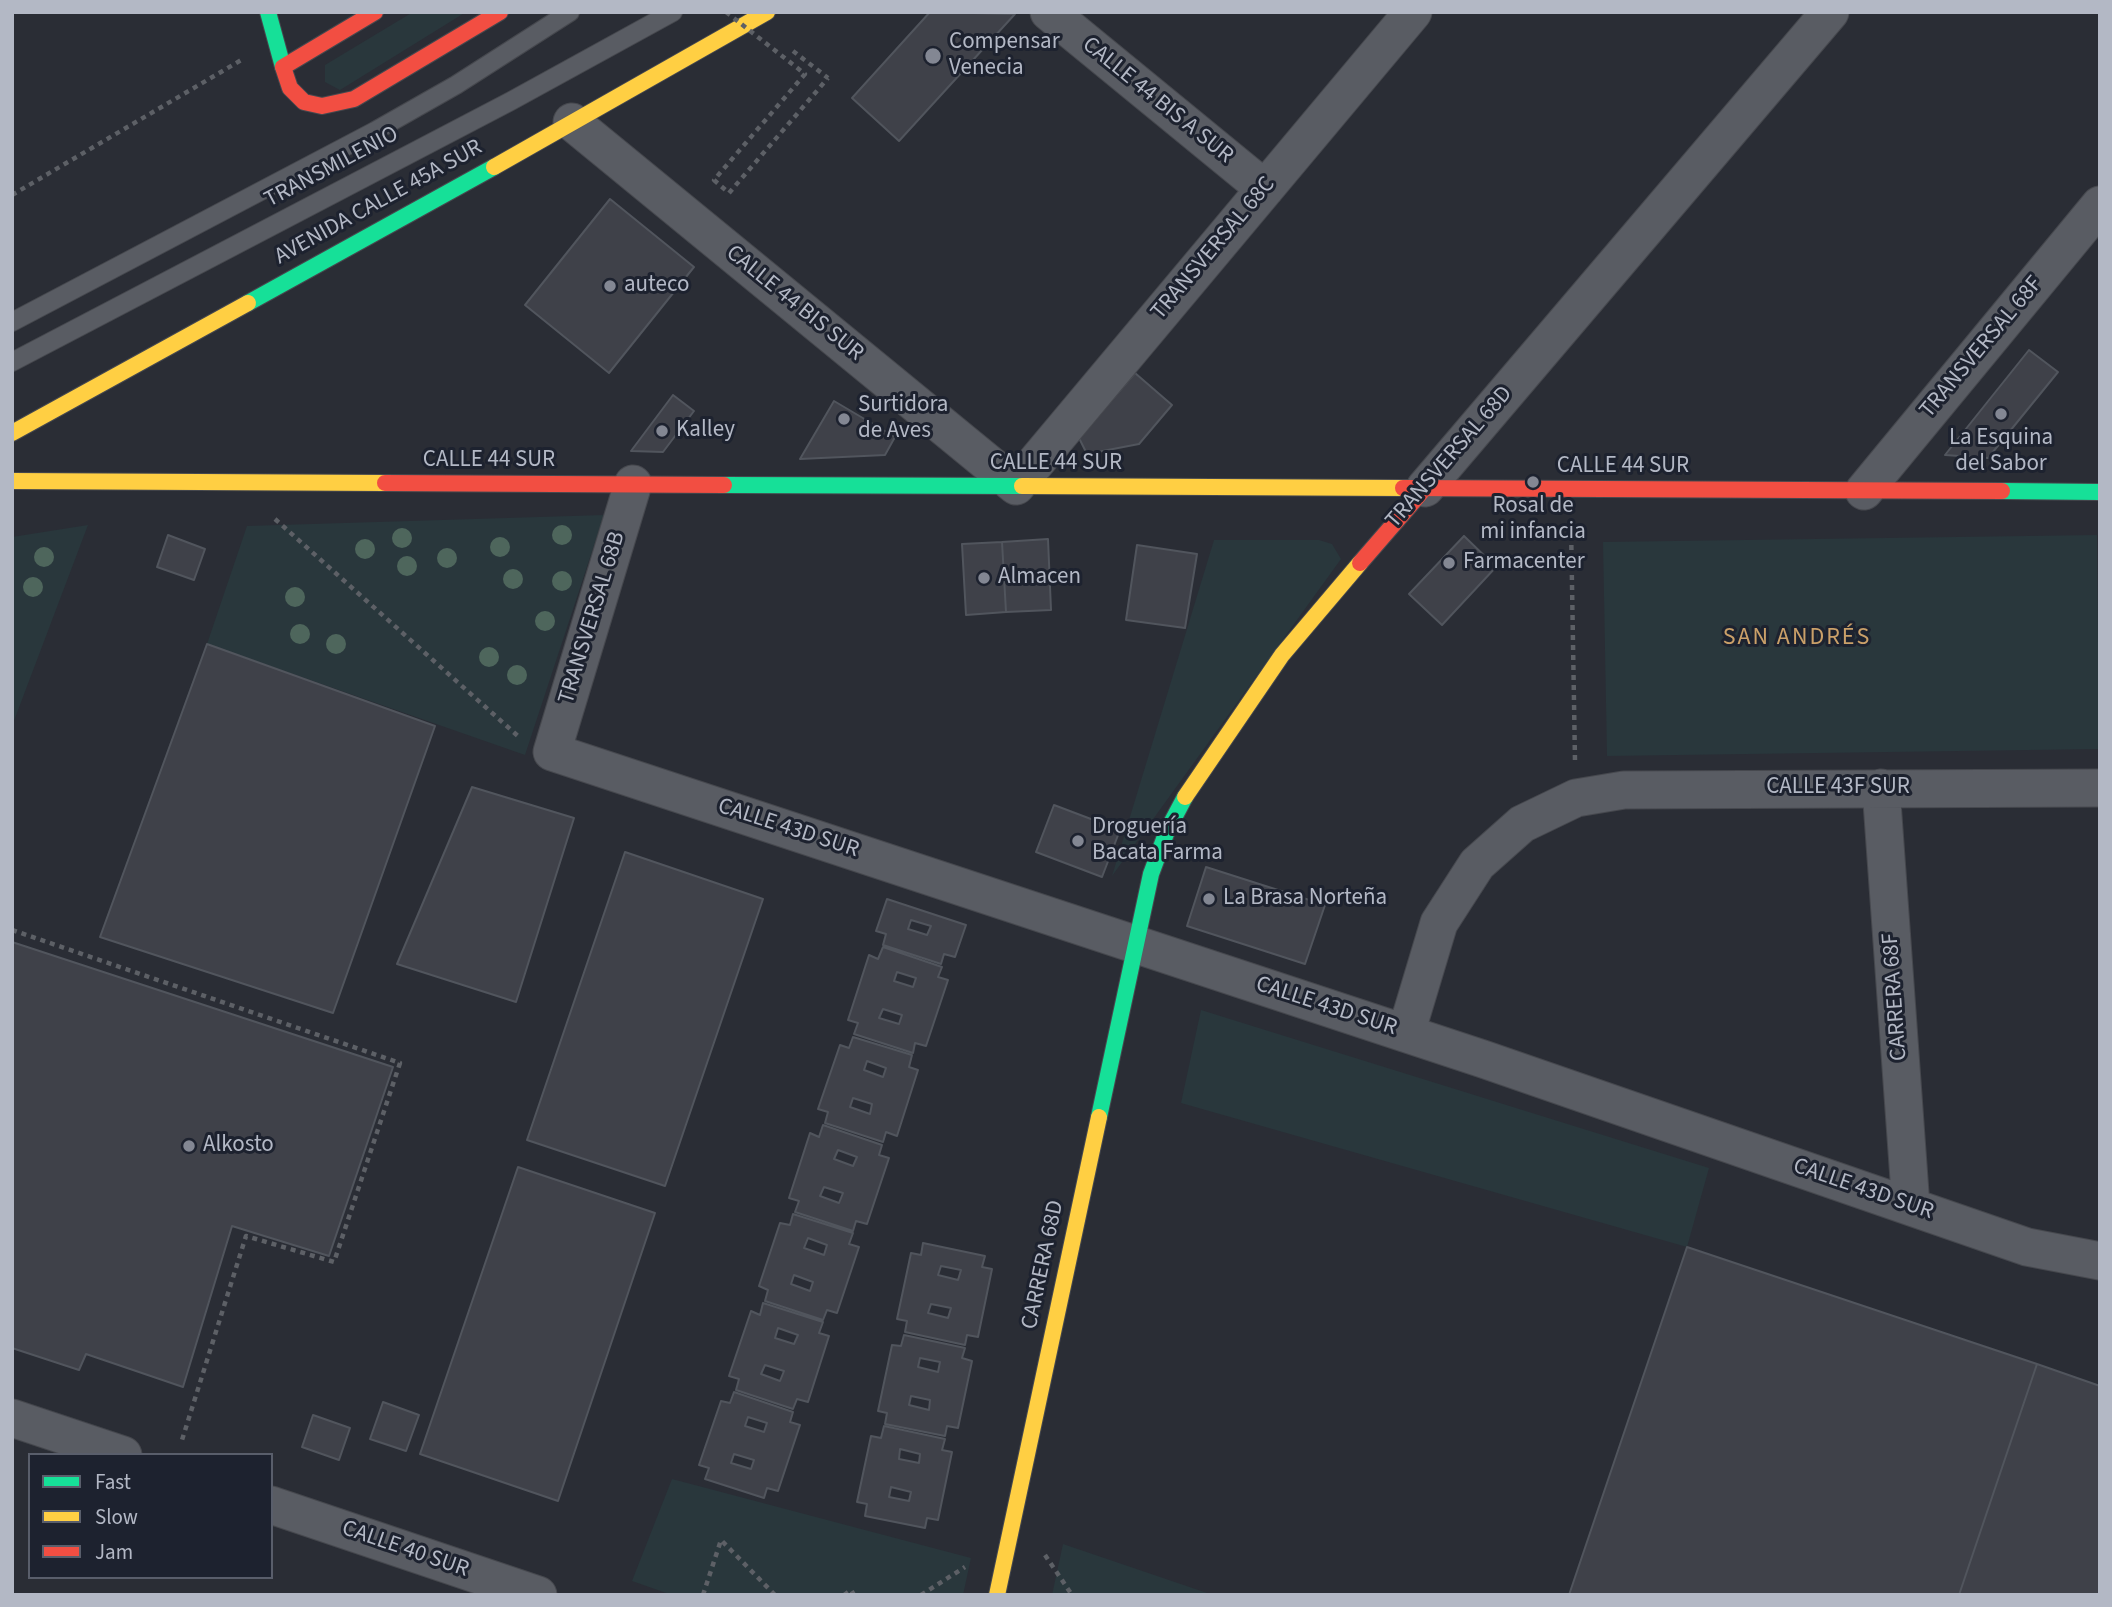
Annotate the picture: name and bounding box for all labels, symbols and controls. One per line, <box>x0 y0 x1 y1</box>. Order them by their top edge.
place label: Compensar Venecia <box>949 29 1060 83</box>
street label: CALLE 44 BIS A SUR <box>1076 32 1238 170</box>
marker: Compensar Venecia <box>923 46 943 66</box>
street label: TRANSMILENIO <box>261 121 403 215</box>
street label: AVENIDA CALLE 45A SUR <box>270 134 488 272</box>
street label: TRANSVERSAL 68C <box>1146 172 1282 326</box>
street label: CALLE 44 BIS SUR <box>720 240 868 368</box>
place label: auteco <box>624 272 689 300</box>
street label: TRANSVERSAL 68F <box>1915 272 2049 424</box>
marker: auteco <box>602 278 618 294</box>
street label: TRANSVERSAL 68D <box>1381 381 1519 535</box>
place label: Surtidora de Aves <box>858 392 948 446</box>
marker: La Esquina del Sabor <box>1993 406 2009 422</box>
marker: Surtidora de Aves <box>836 411 852 427</box>
place label: Kalley <box>676 417 735 445</box>
marker: Kalley <box>654 423 670 439</box>
place label: La Esquina del Sabor <box>1949 425 2053 479</box>
street label: CALLE 44 SUR <box>423 447 555 475</box>
street label: CALLE 44 SUR <box>990 450 1122 478</box>
street label: CALLE 44 SUR <box>1557 453 1689 481</box>
marker: Rosal de mi infancia <box>1525 474 1541 490</box>
place label: Rosal de mi infancia <box>1480 493 1586 547</box>
street label: TRANSVERSAL 68B <box>554 529 632 707</box>
place label: Farmacenter <box>1463 549 1585 577</box>
marker: Farmacenter <box>1441 555 1457 571</box>
place label: Almacen <box>998 564 1081 592</box>
marker: Almacen <box>976 570 992 586</box>
district label: SAN ANDRÉS <box>1724 625 1870 653</box>
street label: CALLE 43F SUR <box>1766 774 1910 802</box>
street label: CALLE 43D SUR <box>714 793 862 865</box>
place label: Droguería Bacata Farma <box>1092 814 1223 868</box>
marker: Droguería Bacata Farma <box>1070 833 1086 849</box>
place label: La Brasa Norteña <box>1223 885 1387 913</box>
marker: La Brasa Norteña <box>1201 891 1217 907</box>
street label: CARRERA 68F <box>1878 932 1914 1062</box>
street label: CALLE 43D SUR <box>1252 971 1400 1043</box>
place label: Alkosto <box>203 1132 274 1160</box>
marker: Alkosto <box>181 1138 197 1154</box>
street label: CALLE 43D SUR <box>1789 1153 1937 1227</box>
street label: CARRERA 68D <box>1017 1198 1071 1332</box>
legend <box>28 1453 273 1579</box>
text: Fast <box>95 1467 131 1497</box>
text: Slow <box>95 1502 138 1532</box>
street label: CALLE 40 SUR <box>338 1515 472 1585</box>
text: Jam <box>95 1537 133 1567</box>

